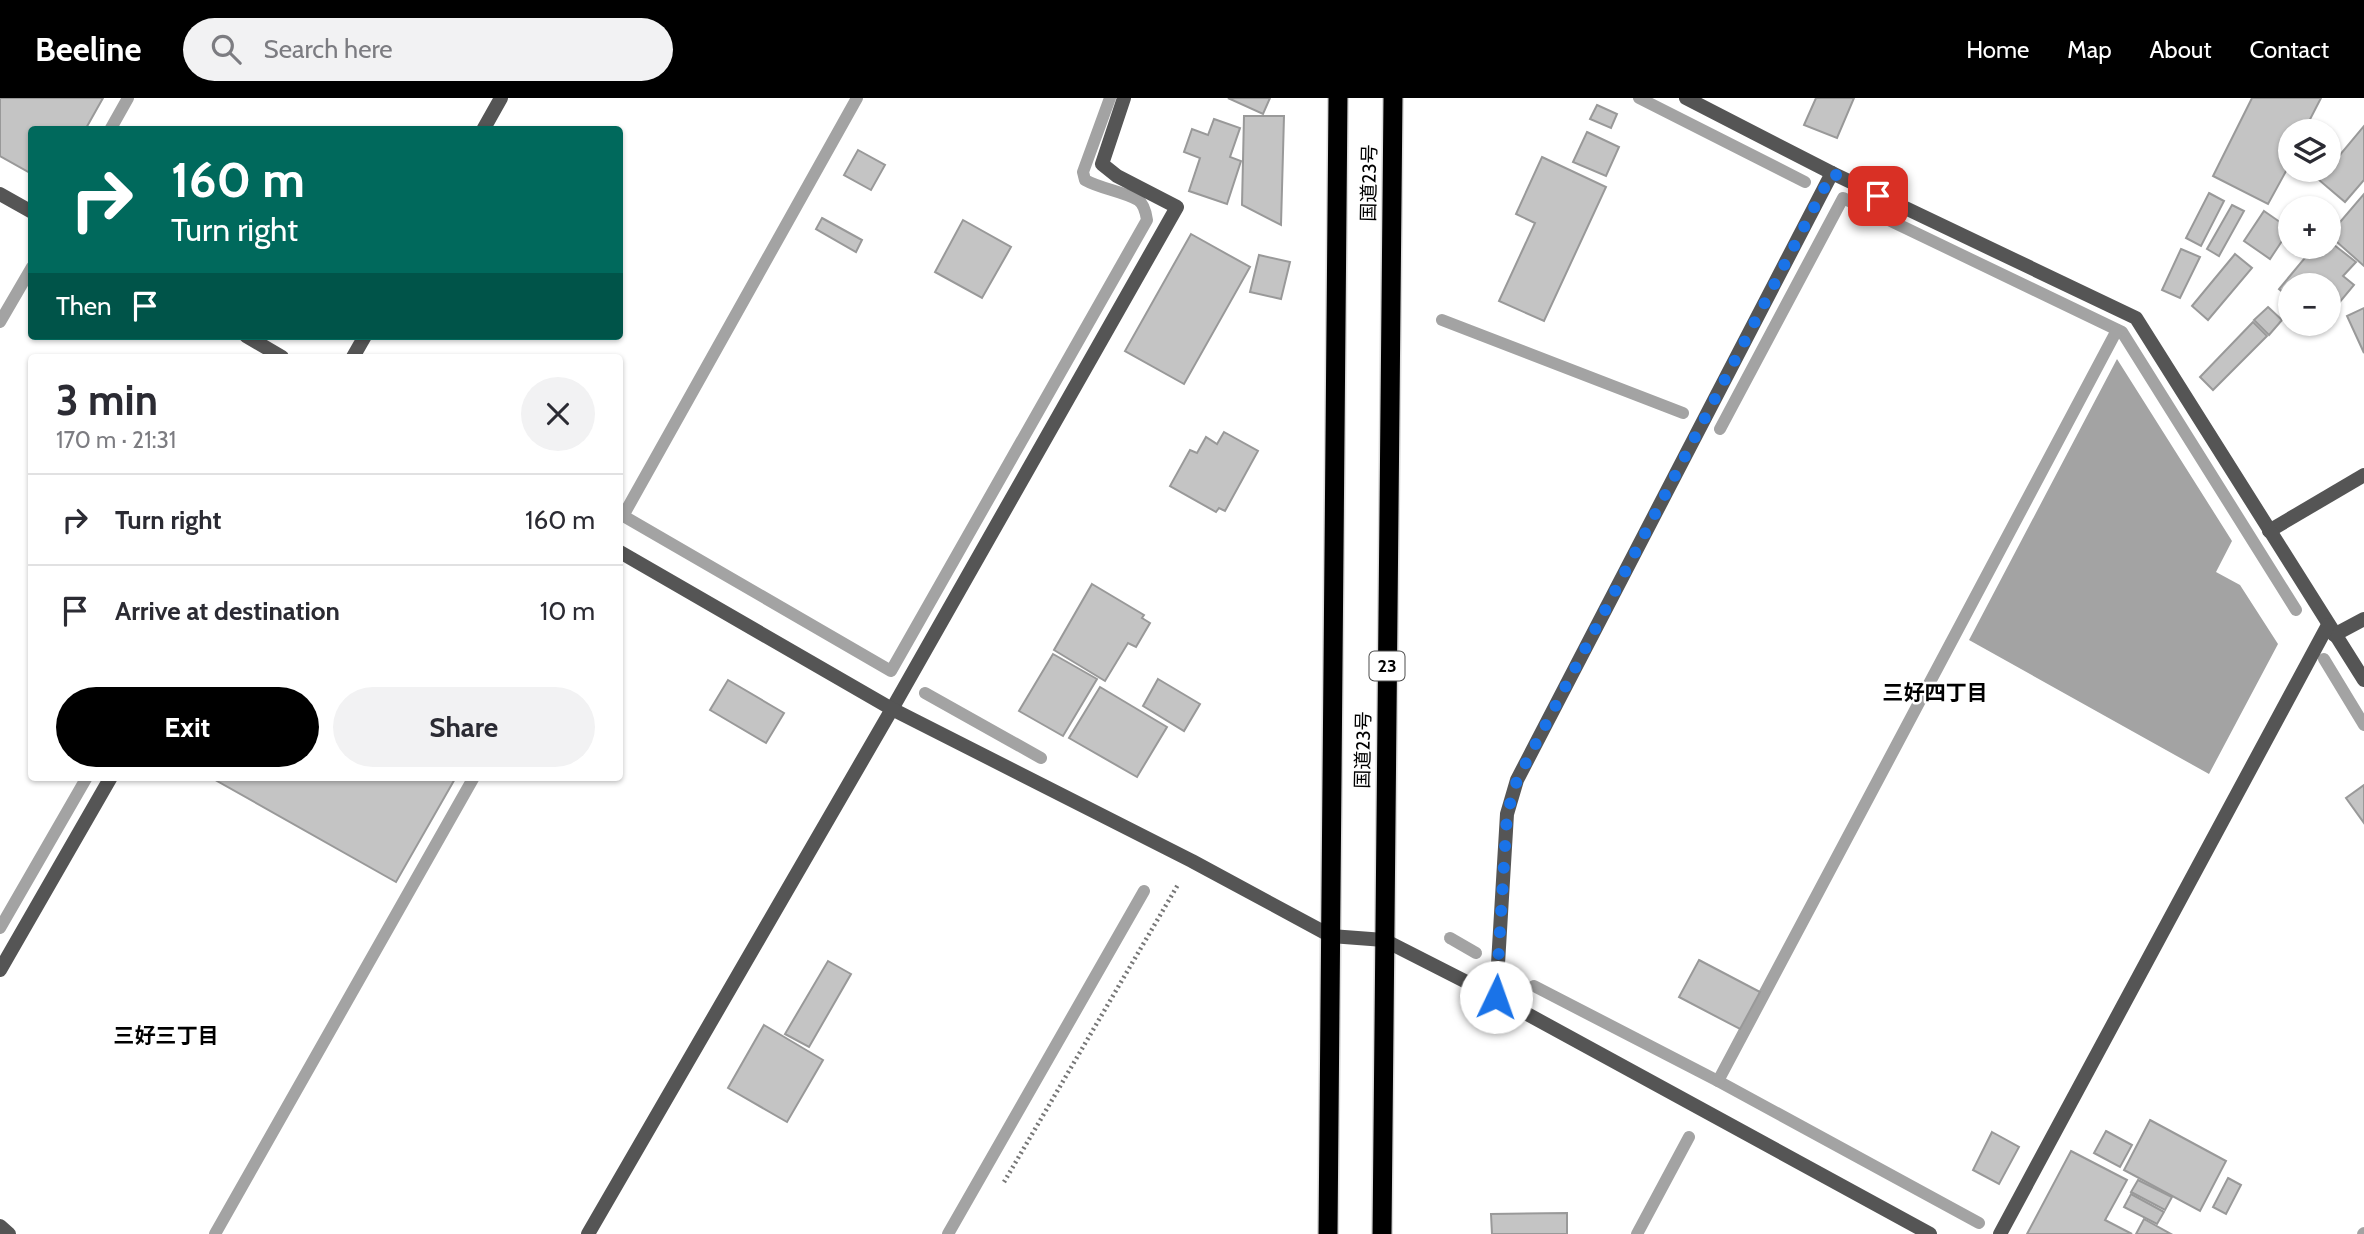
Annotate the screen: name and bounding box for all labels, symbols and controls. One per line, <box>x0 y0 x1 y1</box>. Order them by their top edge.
search box <box>183 18 673 81</box>
text: Beeline <box>35 29 141 69</box>
icon: search <box>207 30 245 68</box>
text: Search here <box>263 33 393 65</box>
text: Home <box>1966 35 2029 64</box>
text: Map <box>2067 35 2112 64</box>
text: About <box>2150 35 2212 64</box>
text: Contact <box>2250 35 2329 64</box>
map controls <box>2278 119 2341 336</box>
button: layers <box>2278 119 2341 182</box>
street label: 国道23号 <box>1357 144 1381 222</box>
text: 160 m <box>171 150 305 209</box>
icon: right <box>56 154 147 245</box>
pin <box>1848 166 1908 226</box>
icon: arrive <box>1859 177 1897 215</box>
button: + <box>2278 196 2341 259</box>
text: Turn right <box>171 210 298 249</box>
button: − <box>2278 273 2341 336</box>
icon: arrive <box>126 287 164 325</box>
text: Then <box>56 290 112 322</box>
text: 3 min <box>56 374 158 426</box>
button: close <box>521 377 595 451</box>
text: 170 m · 21:31 <box>56 426 176 454</box>
icon: right <box>56 501 94 539</box>
text: Turn right <box>115 504 221 536</box>
text: 160 m <box>525 504 595 536</box>
icon: arrive <box>56 592 94 630</box>
text: Arrive at destination <box>115 595 340 627</box>
text: 10 m <box>540 595 595 627</box>
road number: 23 <box>1370 652 1404 680</box>
district label: 三好四丁目 <box>1883 680 1988 705</box>
button: Exit <box>56 687 319 767</box>
button: Share <box>333 687 595 767</box>
street label: 国道23号 <box>1351 711 1375 789</box>
position arrow <box>1459 960 1533 1034</box>
district label: 三好三丁目 <box>114 1023 219 1048</box>

